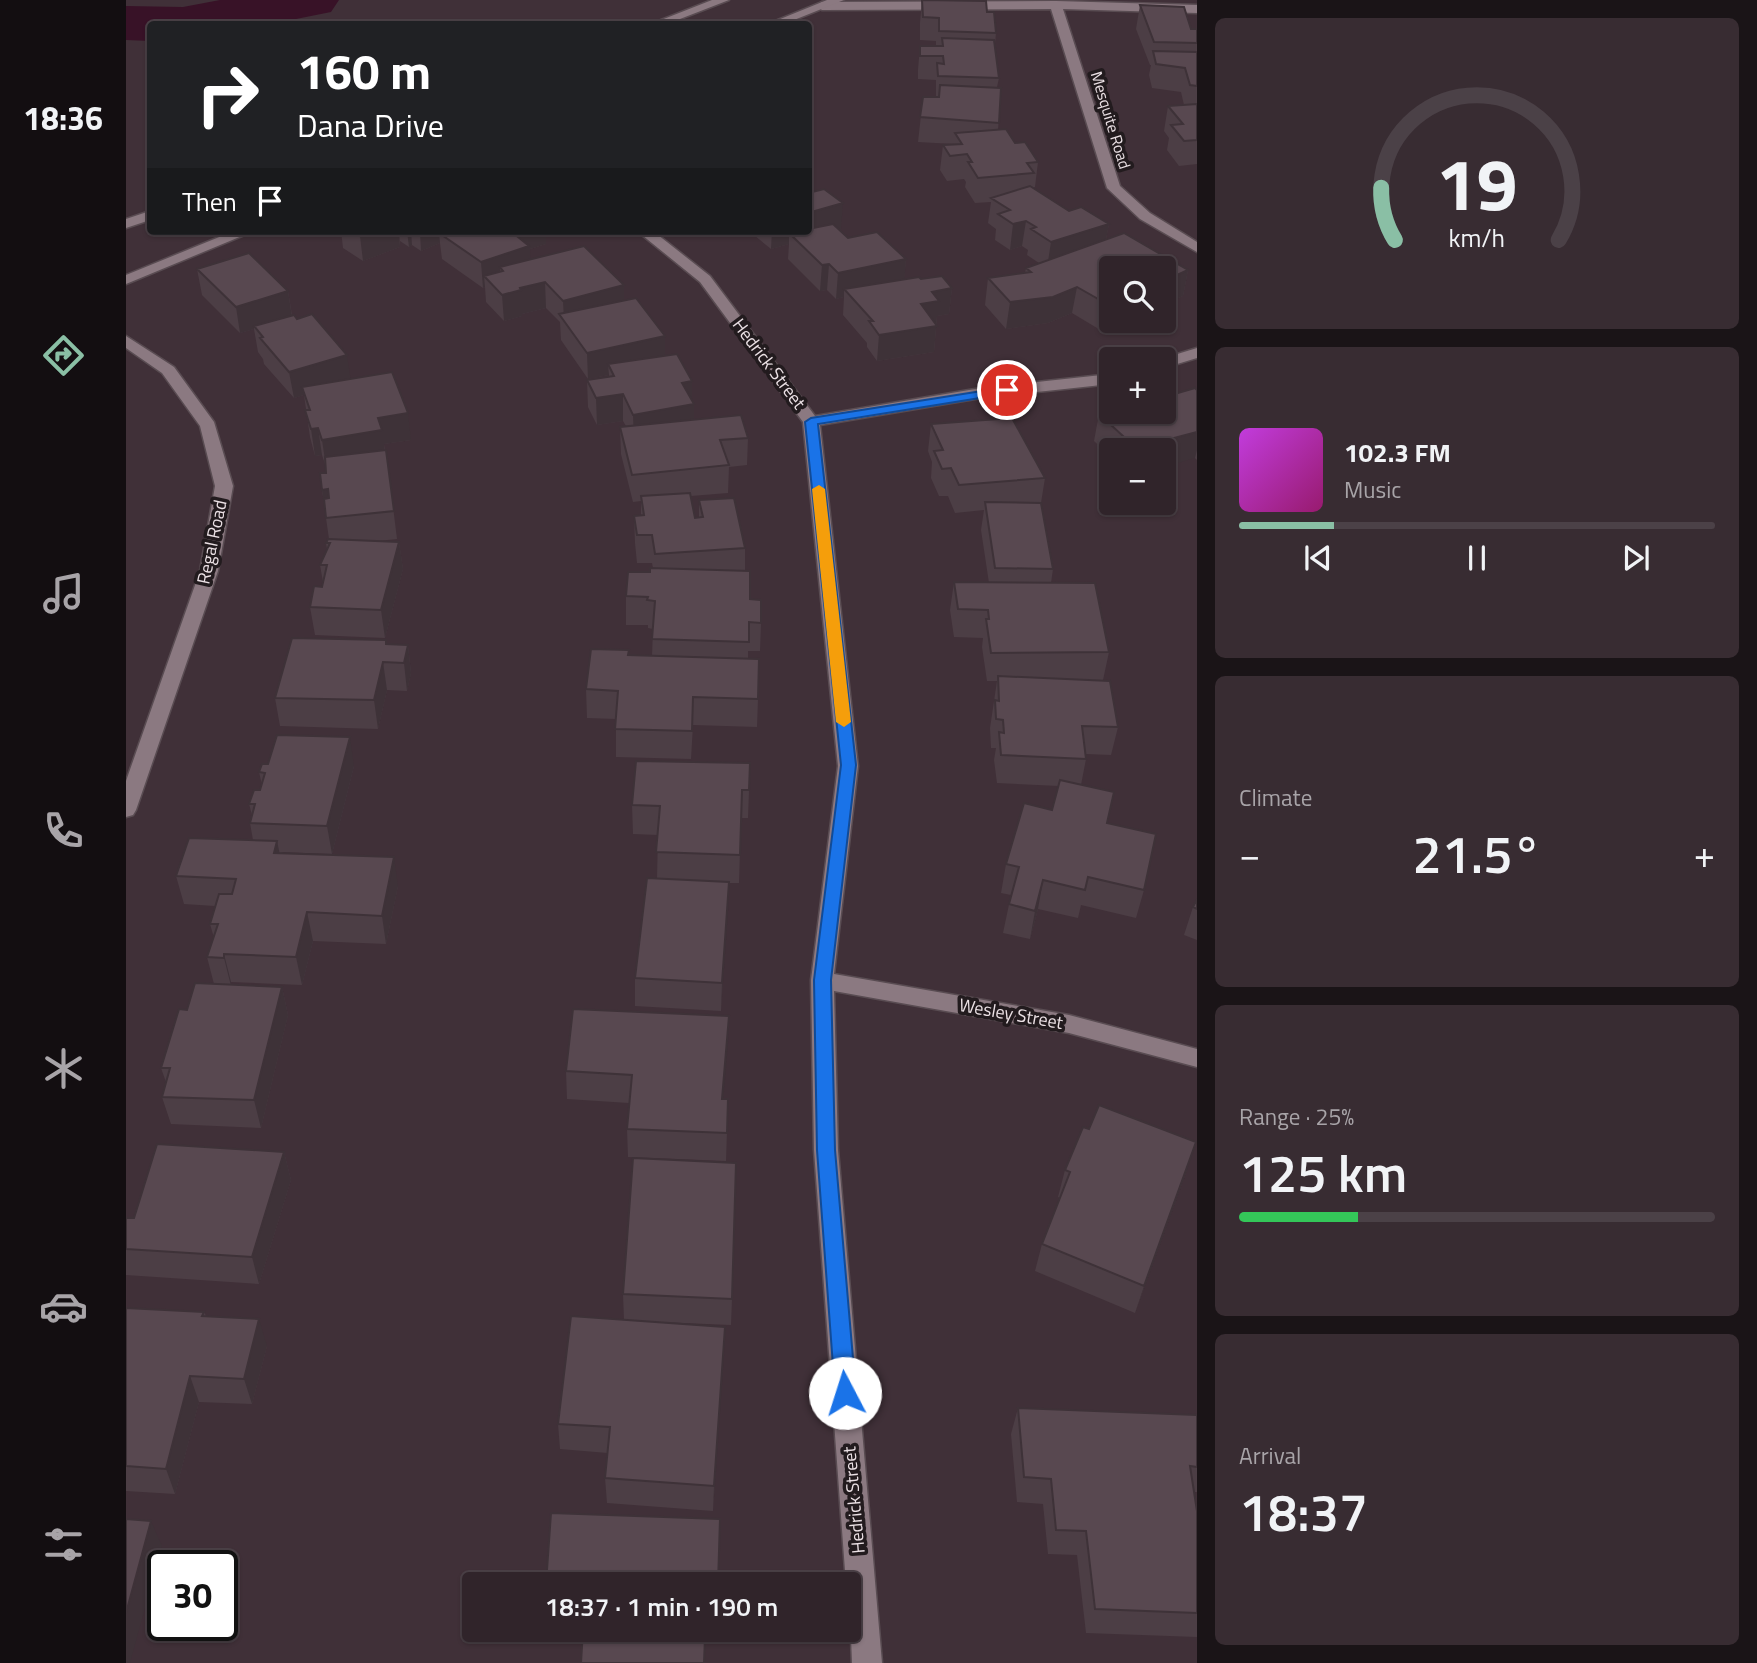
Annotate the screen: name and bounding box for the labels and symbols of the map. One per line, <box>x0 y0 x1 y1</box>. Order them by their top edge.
street label: Mesquite Road <box>1085 68 1137 172</box>
street label: Hedrick Street <box>726 313 813 415</box>
pin <box>977 360 1037 420</box>
street label: Regal Road <box>189 497 234 586</box>
street label: Wesley Street <box>957 991 1066 1036</box>
position arrow <box>808 1356 882 1430</box>
street label: Hedrick Street <box>835 1445 872 1555</box>
speed limit sign: 30 <box>147 1550 238 1641</box>

